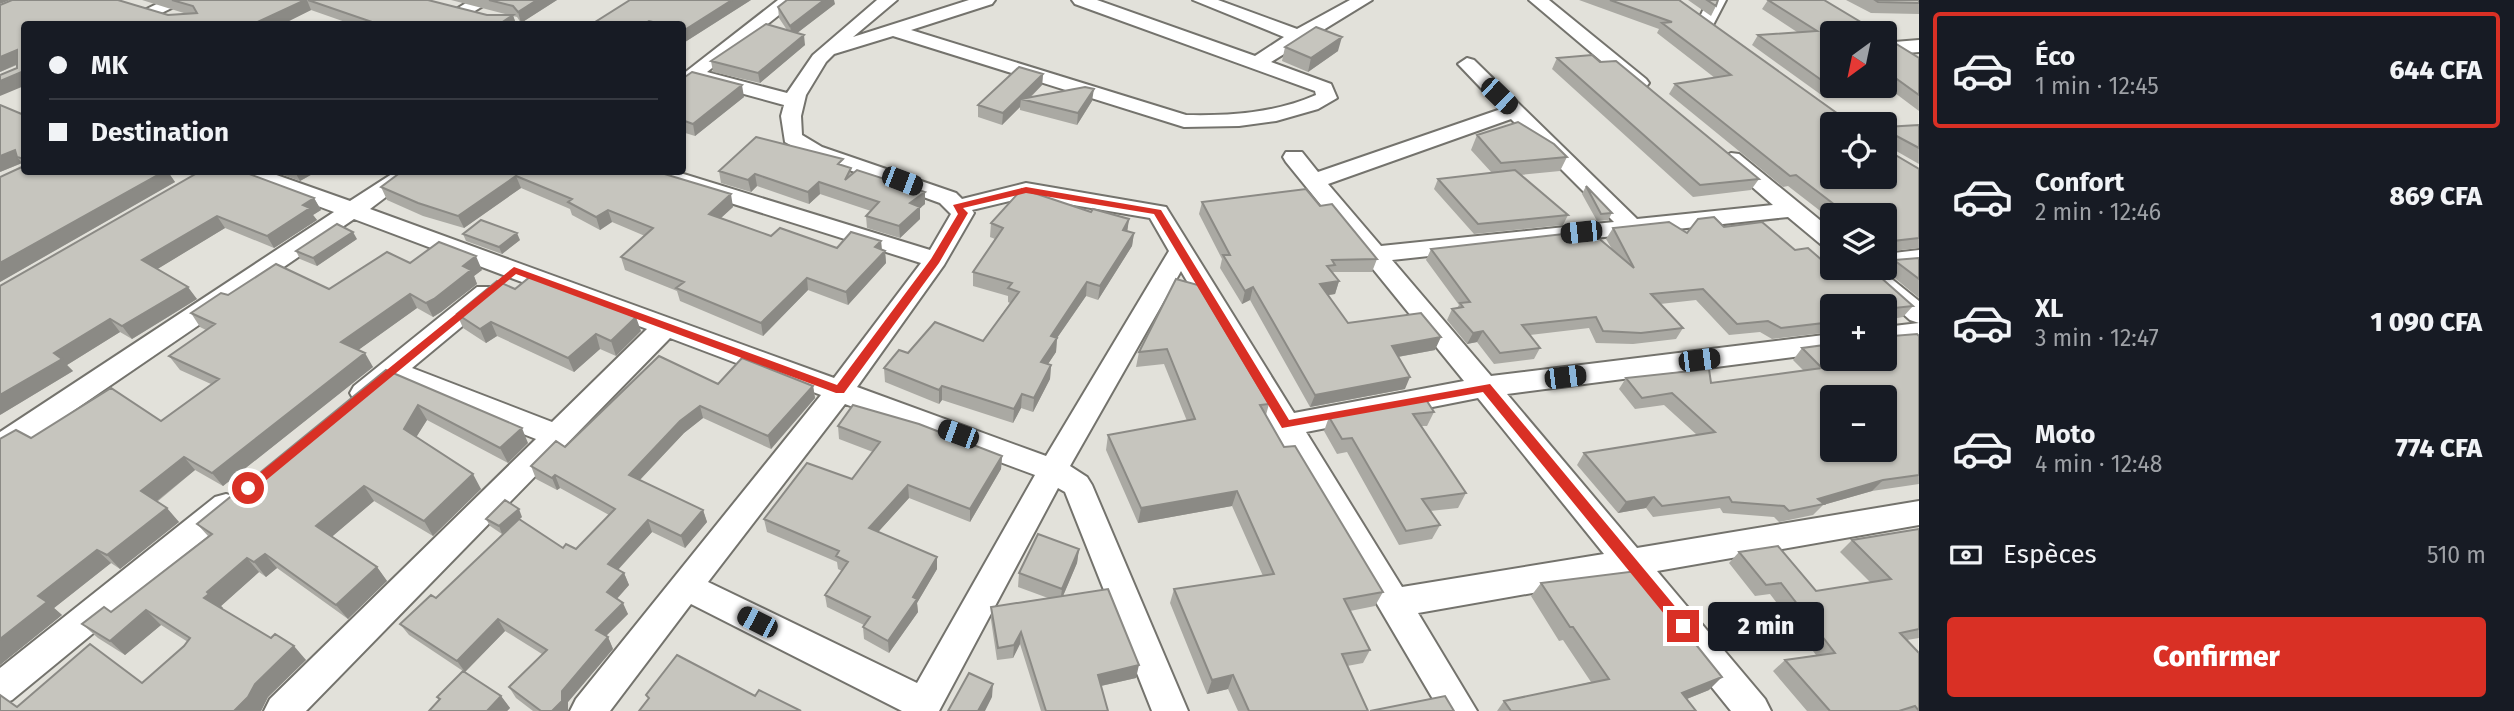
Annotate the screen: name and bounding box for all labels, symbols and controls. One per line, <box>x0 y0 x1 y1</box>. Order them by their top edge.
north arrow <box>1820 21 1897 98</box>
map controls <box>1820 21 1897 462</box>
icon: car <box>1951 39 2014 102</box>
text: Éco <box>2035 41 2075 72</box>
text: MK <box>91 50 128 81</box>
text: 644 CFA <box>2389 55 2482 86</box>
text: 1 min · 12:45 <box>2035 72 2159 100</box>
car <box>1477 74 1522 118</box>
button: locate <box>1820 112 1897 189</box>
text: Destination <box>91 117 229 148</box>
car <box>879 164 926 198</box>
icon: car <box>1951 165 2014 228</box>
text: Confort <box>2035 167 2124 198</box>
text: 869 CFA <box>2389 181 2482 212</box>
text: 2 min · 12:46 <box>2035 198 2161 226</box>
button: layers <box>1820 203 1897 280</box>
car <box>1560 219 1603 245</box>
icon: car <box>1951 291 2014 354</box>
text: XL <box>2035 293 2063 324</box>
button: + <box>1820 294 1897 371</box>
text: 1 090 CFA <box>2370 307 2482 338</box>
text: 3 min · 12:47 <box>2035 324 2159 352</box>
car <box>1677 347 1722 373</box>
car <box>1543 364 1588 390</box>
button: − <box>1820 385 1897 462</box>
car <box>935 417 982 451</box>
icon: car <box>1951 417 2014 480</box>
text: Moto <box>2035 419 2095 450</box>
text: 774 CFA <box>2396 433 2482 464</box>
text: 4 min · 12:48 <box>2035 450 2162 478</box>
route start <box>232 472 264 504</box>
icon: cash <box>1947 536 1985 574</box>
text: Espèces <box>2003 539 2097 570</box>
text: 510 m <box>2427 541 2486 569</box>
callout: 2 min <box>1708 602 1823 650</box>
car <box>734 603 781 641</box>
route end <box>1667 610 1699 642</box>
text: 2 min <box>1738 612 1794 640</box>
button: Confirmer <box>1947 617 2486 697</box>

